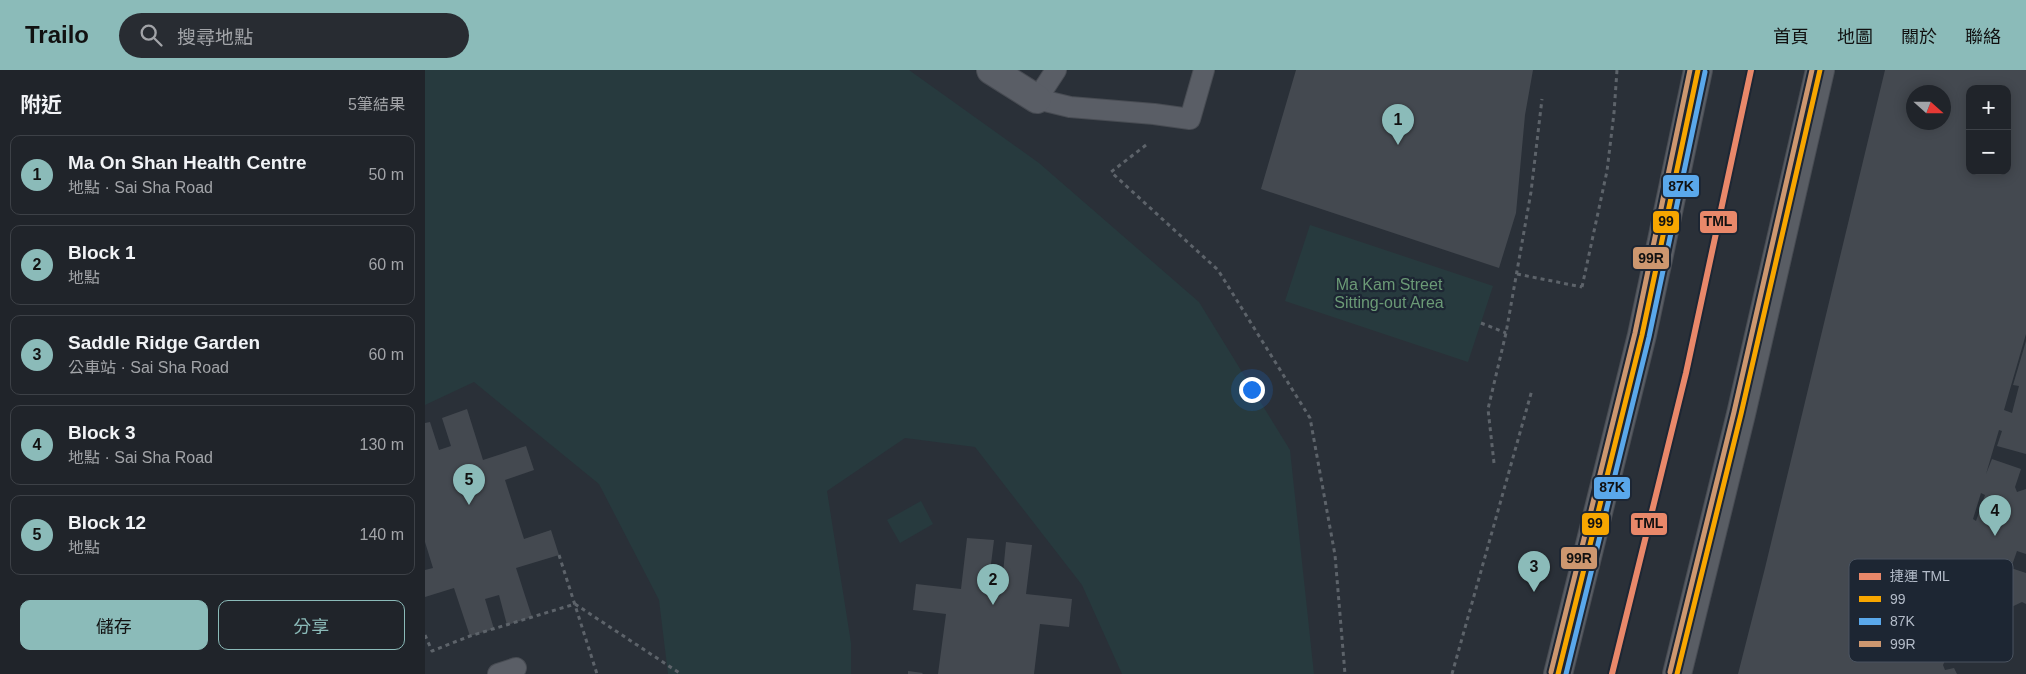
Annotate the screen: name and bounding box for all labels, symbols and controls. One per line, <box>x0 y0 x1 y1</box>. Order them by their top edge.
search box <box>119 13 469 58</box>
text: Trailo <box>25 21 89 48</box>
icon: search <box>137 21 165 49</box>
text: 搜尋地點 <box>177 27 253 48</box>
text: 首頁 <box>1773 27 1809 47</box>
text: 地圖 <box>1837 27 1873 47</box>
text: 關於 <box>1901 27 1937 47</box>
text: 聯絡 <box>1965 27 2001 47</box>
north arrow <box>1906 85 1951 130</box>
map controls <box>1966 85 2011 175</box>
button: + <box>1966 85 2011 130</box>
text: 附近 <box>20 93 62 116</box>
text: 5筆結果 <box>348 96 405 113</box>
pin: 1 <box>1382 104 1414 145</box>
button: − <box>1966 130 2011 175</box>
text: Ma On Shan Health Centre <box>68 152 307 173</box>
text: 1 <box>33 166 41 183</box>
text: 50 m <box>368 166 404 183</box>
line badge: 87K <box>1662 174 1700 198</box>
text: 87K <box>1668 178 1694 194</box>
text: 地點 · Sai Sha Road <box>68 179 213 196</box>
line badge: 99 <box>1652 210 1680 234</box>
line badge: TML <box>1699 210 1738 234</box>
text: 99 <box>1658 213 1674 229</box>
text: TML <box>1704 213 1733 229</box>
text: Block 1 <box>68 242 136 263</box>
line badge: 99R <box>1632 246 1670 270</box>
text: 99R <box>1638 250 1664 266</box>
text: 2 <box>33 256 41 273</box>
text: 60 m <box>368 256 404 273</box>
text: 地點 <box>68 269 100 286</box>
park label: Ma Kam Street Sitting-out Area <box>1334 276 1444 311</box>
text: Saddle Ridge Garden <box>68 332 260 353</box>
text: 3 <box>33 346 41 363</box>
text: 60 m <box>368 346 404 363</box>
text: 公車站 · Sai Sha Road <box>68 359 229 376</box>
your location <box>1239 377 1265 403</box>
text: Block 3 <box>68 422 136 443</box>
text: 4 <box>33 436 41 453</box>
text: 130 m <box>360 436 404 453</box>
text: 地點 · Sai Sha Road <box>68 449 213 466</box>
pin: 5 <box>453 464 485 505</box>
line badge: 87K <box>1593 476 1631 500</box>
text: 87K <box>1599 479 1625 495</box>
pin: 4 <box>1979 495 2011 536</box>
text: Block 12 <box>68 512 146 533</box>
line badge: 99 <box>1581 512 1610 536</box>
line badge: TML <box>1630 512 1668 536</box>
text: 99 <box>1587 515 1603 531</box>
text: TML <box>1635 515 1664 531</box>
text: 5 <box>33 526 41 543</box>
text: 140 m <box>360 526 404 543</box>
text: 地點 <box>68 539 100 556</box>
line badge: 99R <box>1560 546 1598 570</box>
text: 99R <box>1566 550 1592 566</box>
pin: 3 <box>1518 551 1550 592</box>
legend <box>1849 559 2013 662</box>
pin: 2 <box>977 564 1009 605</box>
text: 捷運 TML <box>1890 568 1950 584</box>
text: 99 <box>1890 591 1906 607</box>
button: 儲存 <box>20 600 208 650</box>
button: 分享 <box>218 600 405 650</box>
text: 87K <box>1890 613 1916 629</box>
text: 99R <box>1890 636 1916 652</box>

